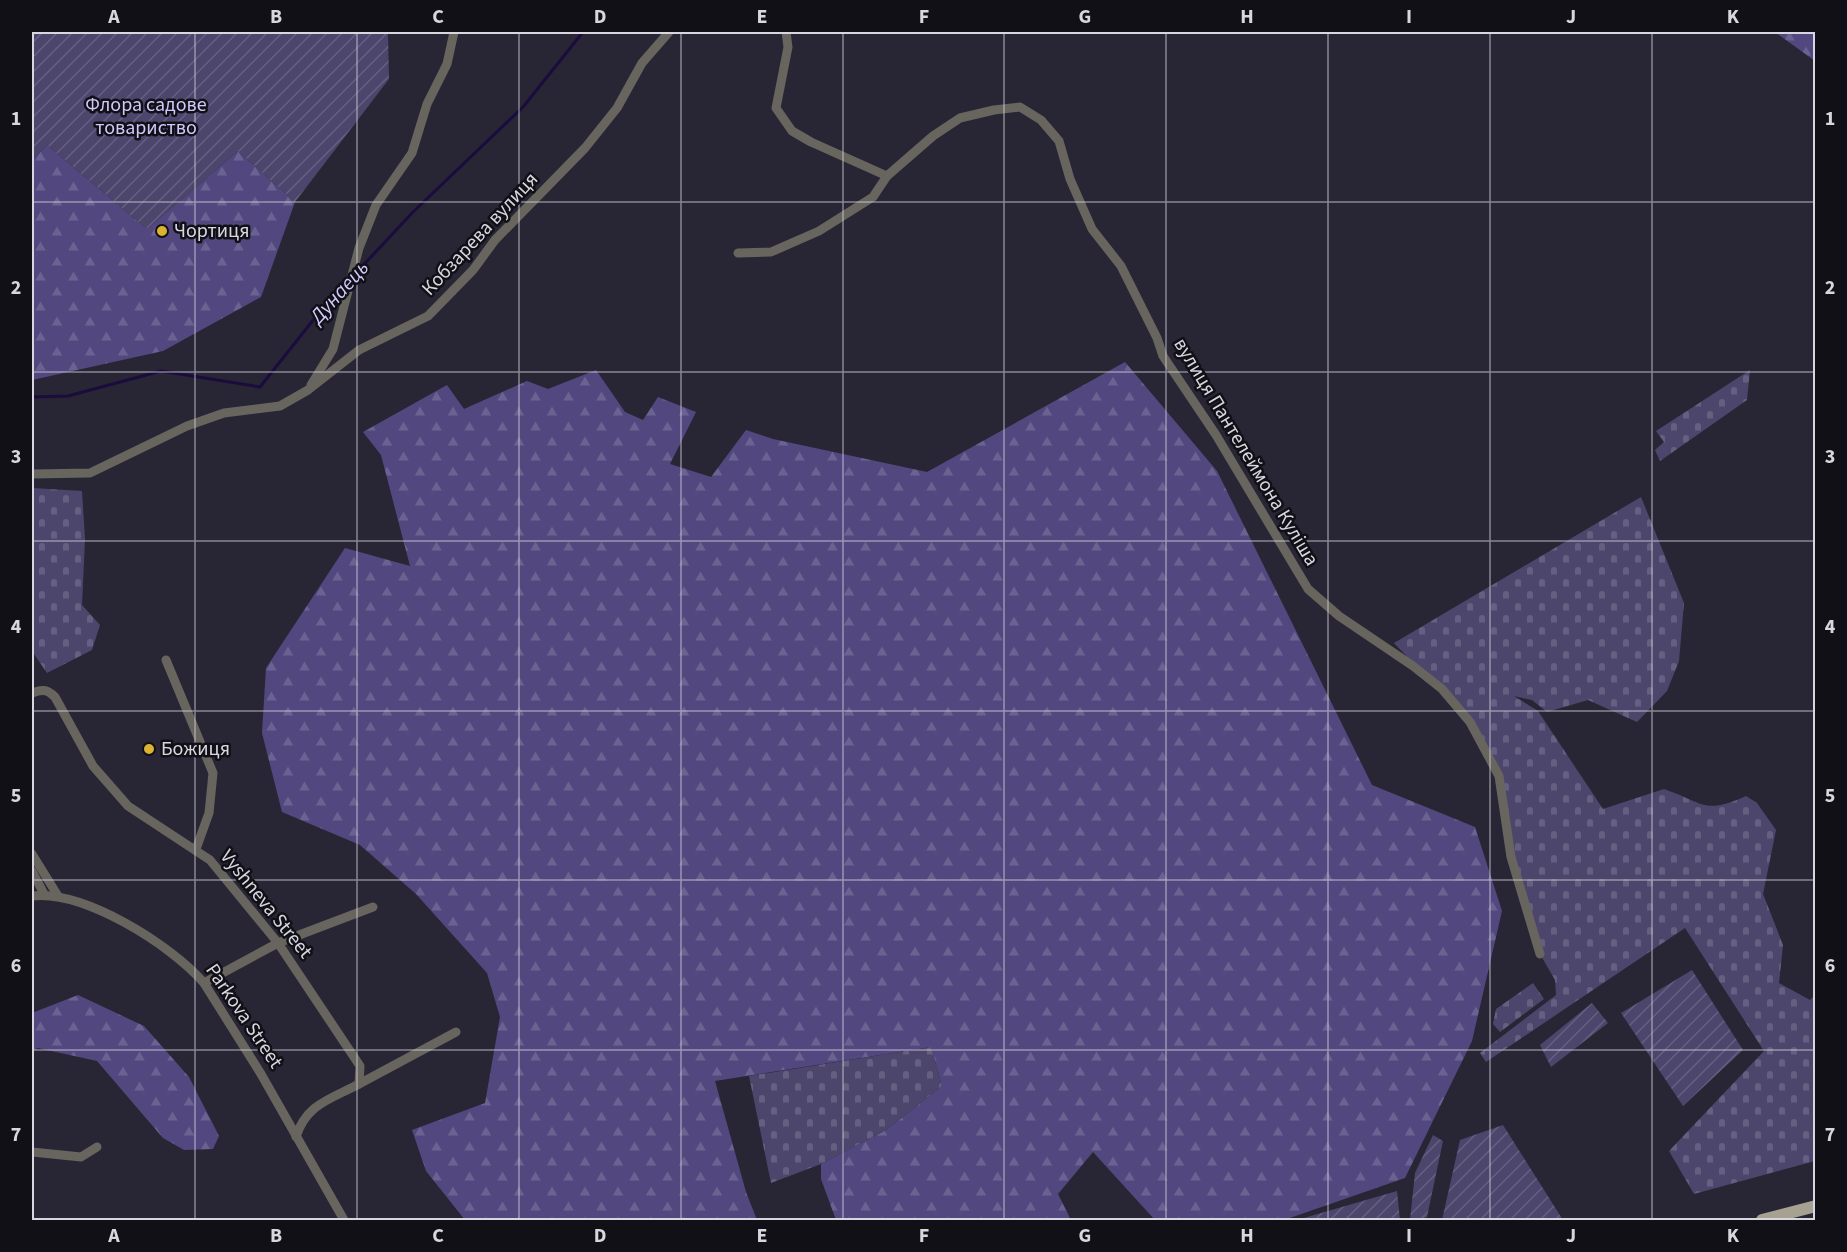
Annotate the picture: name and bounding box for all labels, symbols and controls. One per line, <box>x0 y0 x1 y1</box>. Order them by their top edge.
text: A <box>107 3 120 31</box>
text: B <box>270 3 282 31</box>
text: C <box>432 3 444 31</box>
text: D <box>594 3 606 31</box>
text: E <box>757 3 767 31</box>
text: F <box>919 3 929 31</box>
text: G <box>1079 3 1091 31</box>
text: H <box>1240 3 1254 31</box>
text: I <box>1406 3 1412 31</box>
text: J <box>1566 3 1576 31</box>
text: K <box>1727 3 1740 31</box>
park label: Флора садове товариство <box>85 91 207 142</box>
text: 1 <box>11 105 21 133</box>
text: 1 <box>1825 105 1835 133</box>
street label: Кобзарева вулиця <box>415 166 545 302</box>
place label: Чортиця <box>174 217 250 245</box>
marker: Чортиця <box>155 224 169 238</box>
water label: Дунаець <box>301 254 376 332</box>
text: 2 <box>11 274 21 302</box>
text: 2 <box>1825 274 1835 302</box>
street label: вулиця Пантелеймона Куліша <box>1167 333 1325 571</box>
text: 3 <box>11 443 21 471</box>
text: 3 <box>1825 443 1835 471</box>
text: 4 <box>11 613 22 641</box>
text: 4 <box>1825 613 1836 641</box>
place label: Божиця <box>161 735 230 763</box>
marker: Божиця <box>142 742 156 756</box>
text: 5 <box>11 782 21 810</box>
text: 5 <box>1825 782 1835 810</box>
street label: Vyshneva Street <box>213 844 319 965</box>
text: 6 <box>11 952 21 980</box>
text: 6 <box>1825 952 1835 980</box>
street label: Parkova Street <box>199 958 290 1074</box>
text: 7 <box>11 1121 21 1149</box>
text: 7 <box>1825 1121 1835 1149</box>
text: A <box>107 1222 120 1250</box>
text: B <box>270 1222 282 1250</box>
text: C <box>432 1222 444 1250</box>
text: D <box>594 1222 606 1250</box>
text: E <box>757 1222 767 1250</box>
text: F <box>919 1222 929 1250</box>
text: G <box>1079 1222 1091 1250</box>
text: H <box>1240 1222 1254 1250</box>
text: I <box>1406 1222 1412 1250</box>
text: J <box>1566 1222 1576 1250</box>
text: K <box>1727 1222 1740 1250</box>

